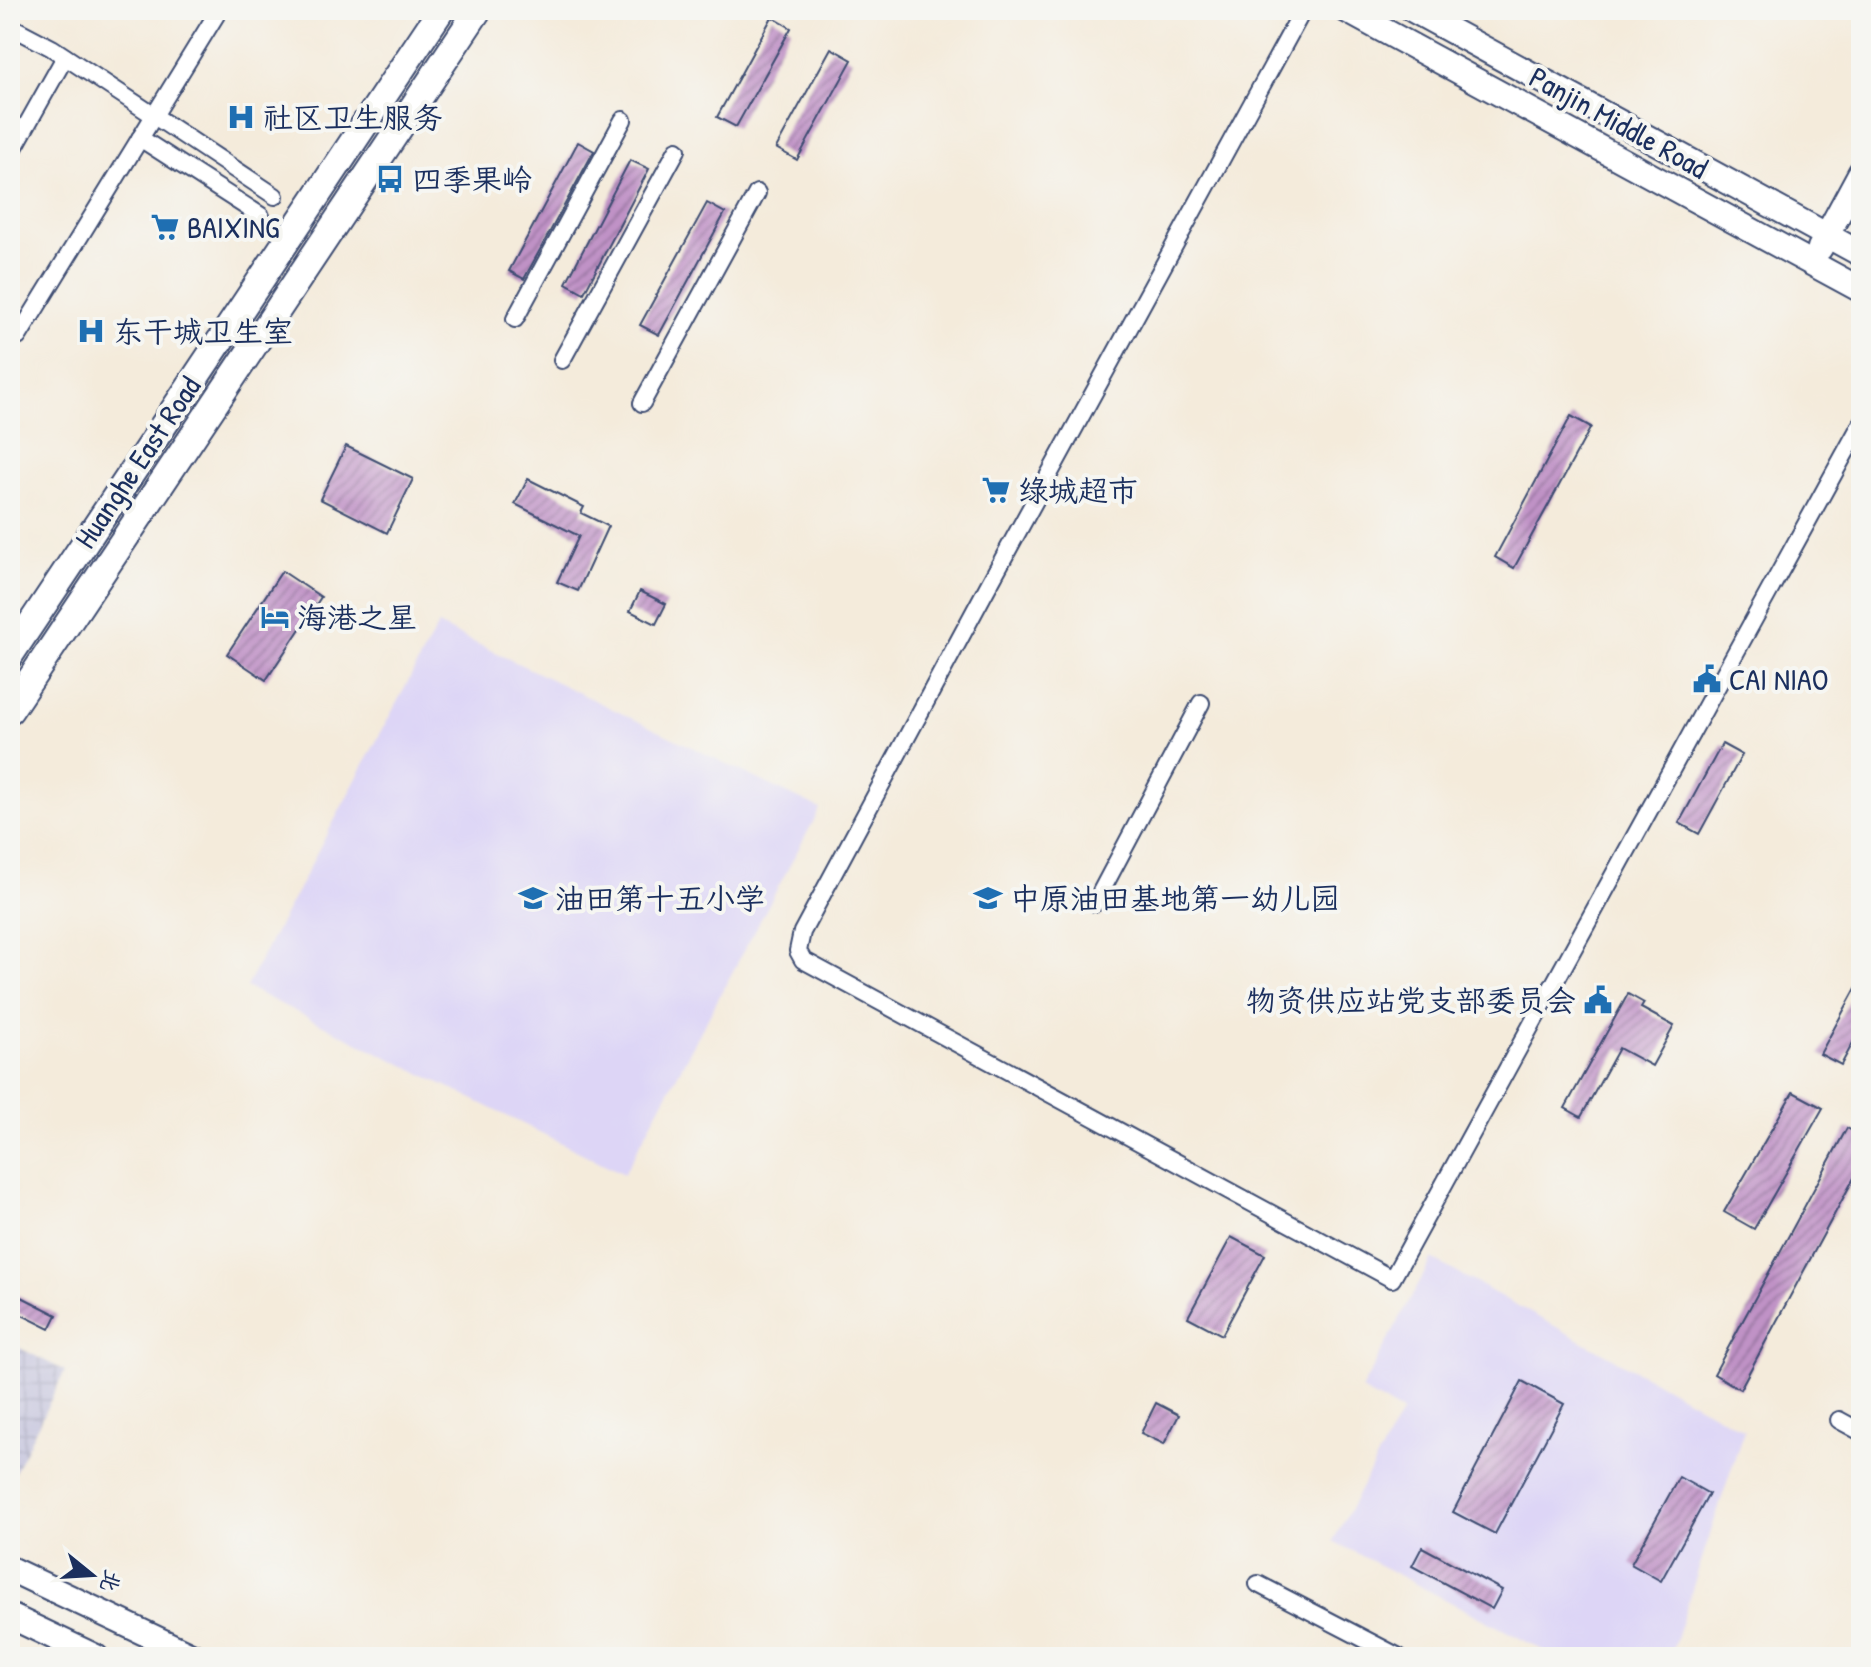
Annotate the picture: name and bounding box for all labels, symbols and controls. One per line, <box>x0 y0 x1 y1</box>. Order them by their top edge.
street label: Panjin Middle Road <box>1523 57 1716 188</box>
place label: 社区卫生服务 <box>263 97 443 137</box>
hospital icon: 社区卫生服务 <box>226 102 256 132</box>
place label: 四季果岭 <box>412 159 532 199</box>
bus stop icon: 四季果岭 <box>375 164 405 194</box>
place label: BAIXING <box>187 207 280 247</box>
supermarket icon: BAIXING <box>150 212 180 242</box>
place label: 东干城卫生室 <box>113 311 293 351</box>
hospital icon: 东干城卫生室 <box>76 316 106 346</box>
street label: Huanghe East Road <box>65 368 209 556</box>
place label: 绿城超市 <box>1018 470 1138 510</box>
supermarket icon: 绿城超市 <box>981 475 1011 505</box>
place label: 海港之星 <box>297 597 417 637</box>
hotel icon: 海港之星 <box>260 602 290 632</box>
place label: CAI NIAO <box>1729 659 1828 699</box>
public building icon: CAI NIAO <box>1692 664 1722 694</box>
place label: 油田第十五小学 <box>555 878 765 918</box>
place label: 中原油田基地第一幼儿园 <box>1010 878 1340 918</box>
school or university icon: 油田第十五小学 <box>518 883 548 913</box>
school or university icon: 中原油田基地第一幼儿园 <box>973 883 1003 913</box>
place label: 物资供应站党支部委员会 <box>1246 980 1576 1020</box>
public building icon: 物资供应站党支部委员会 <box>1583 985 1613 1015</box>
north arrow <box>52 1535 132 1615</box>
text: 北 <box>93 1566 129 1596</box>

